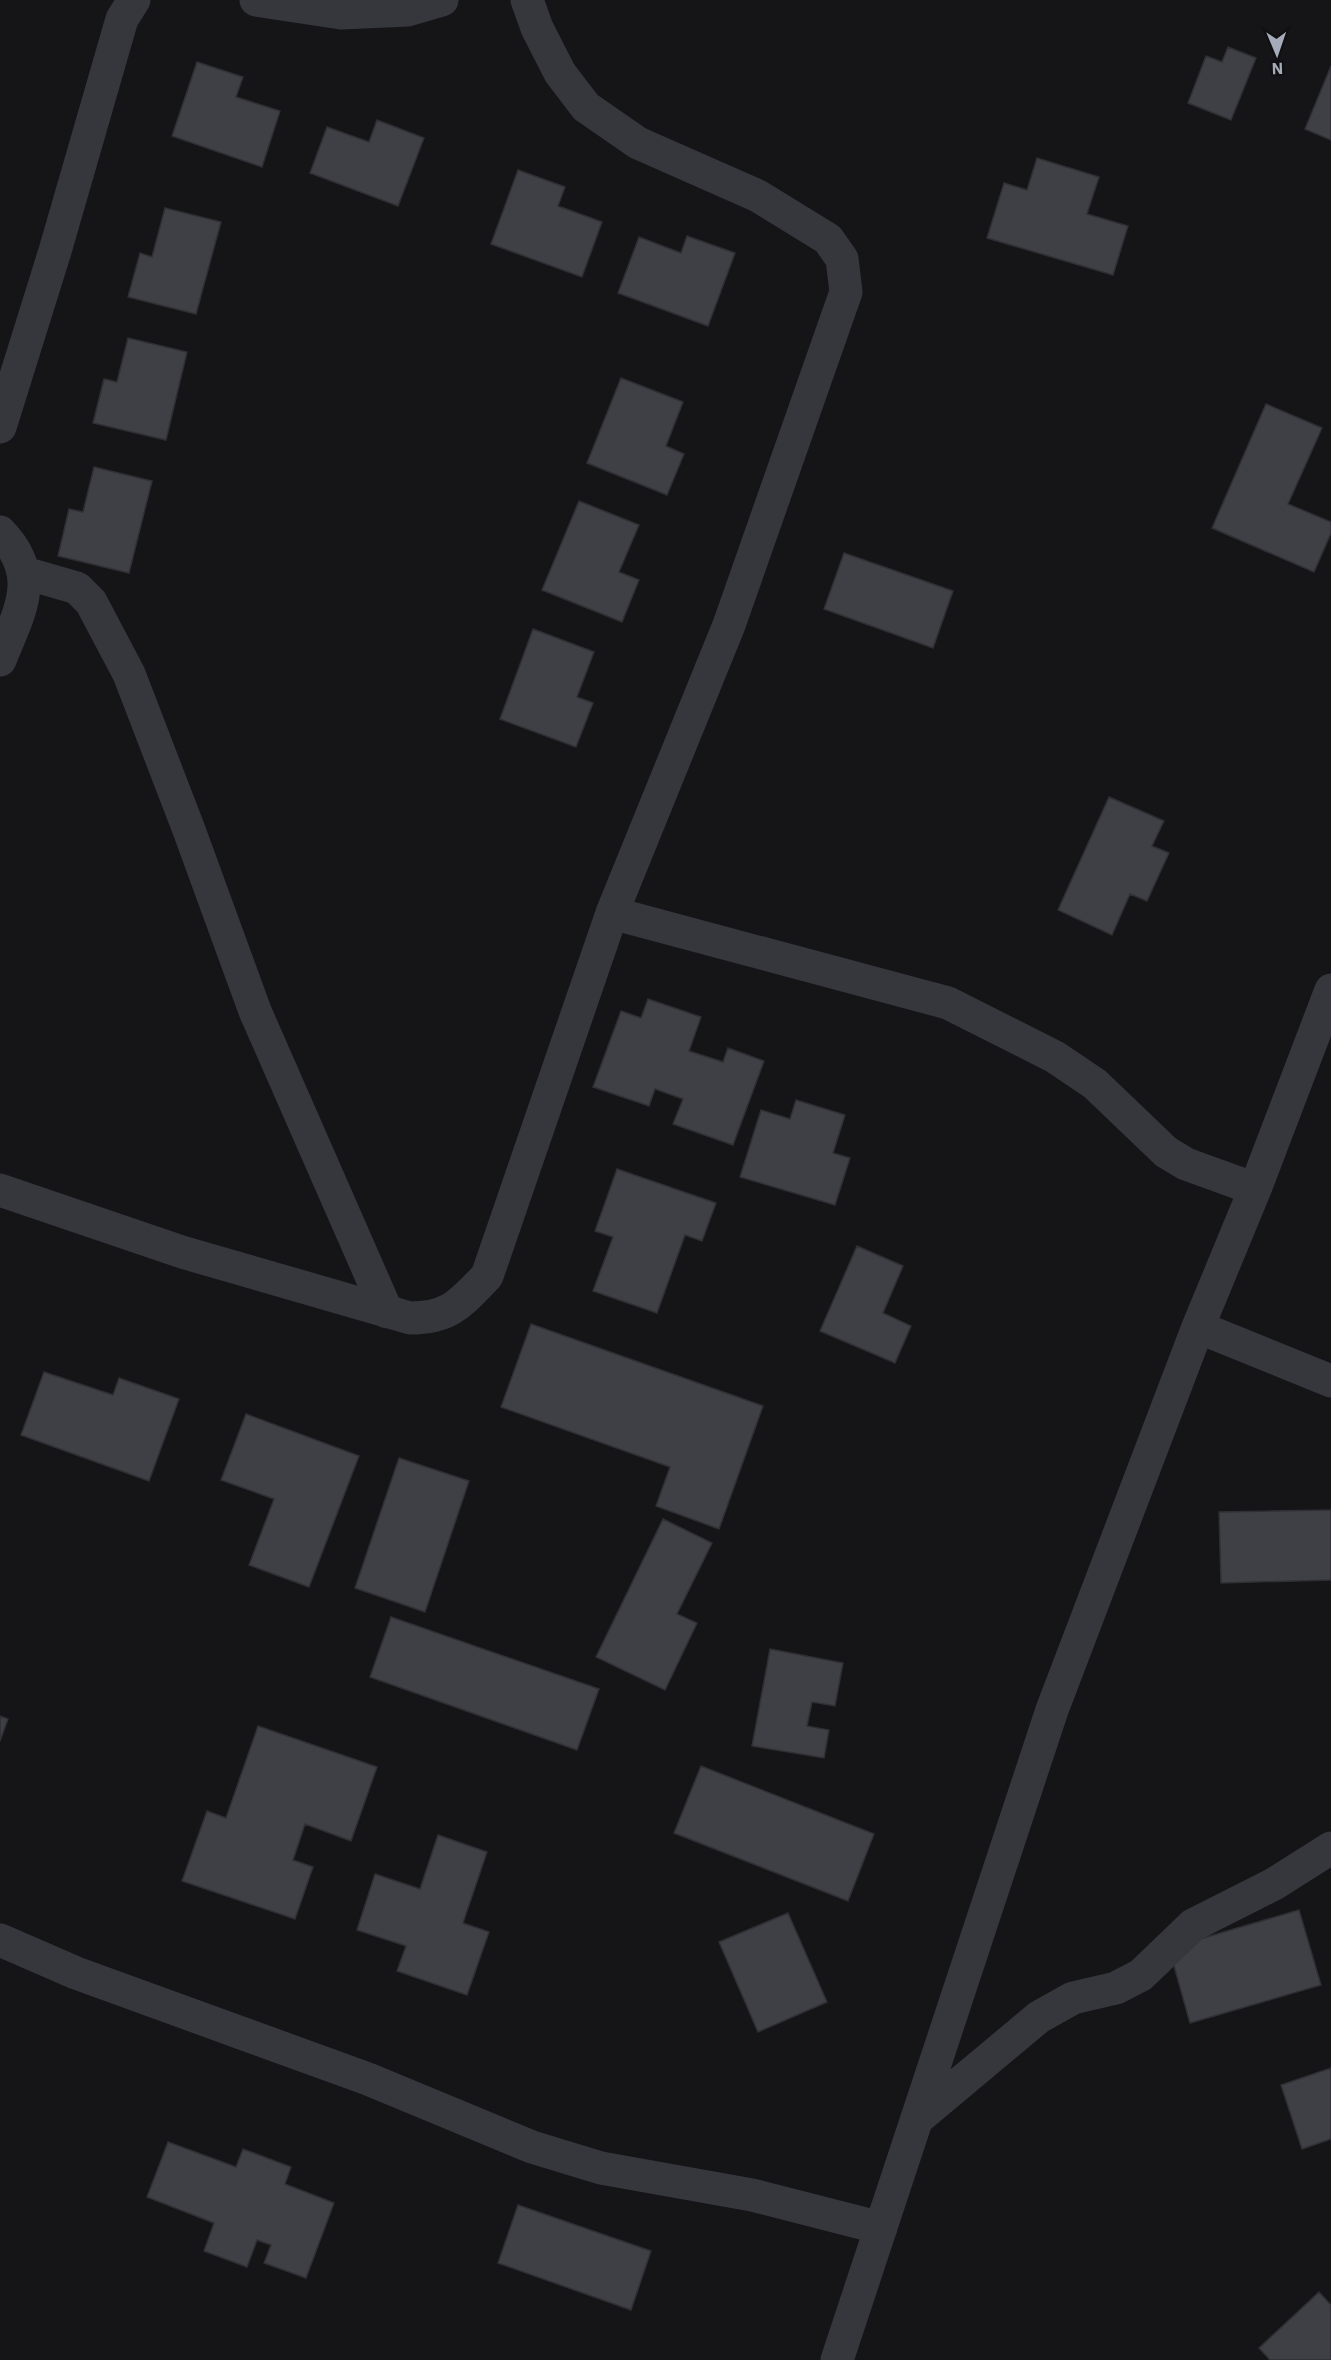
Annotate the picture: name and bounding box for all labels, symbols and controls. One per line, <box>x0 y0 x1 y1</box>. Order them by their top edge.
north arrow <box>1247 24 1307 84</box>
text: N <box>1271 59 1284 79</box>

